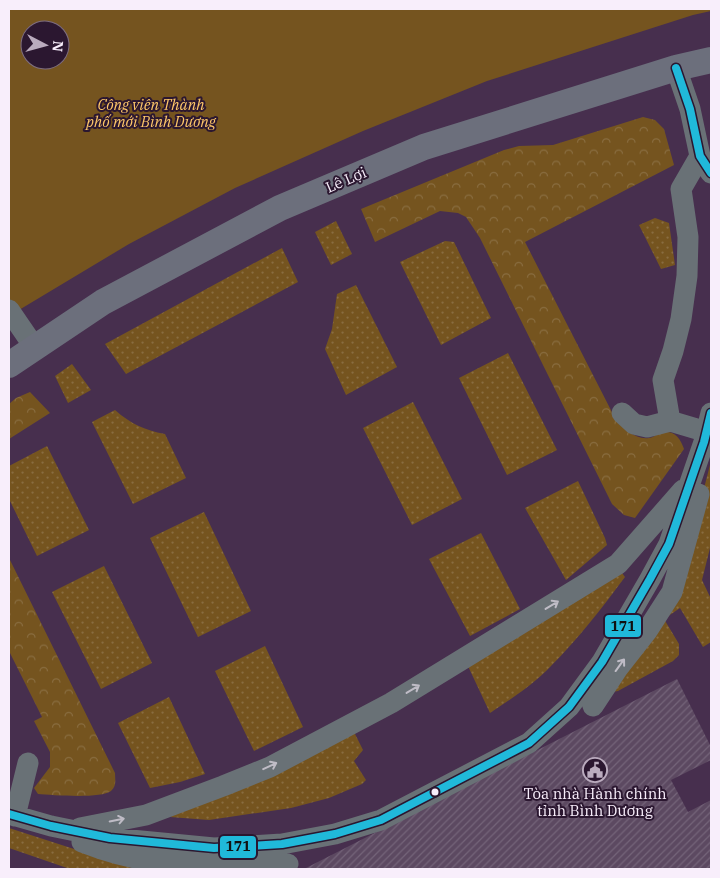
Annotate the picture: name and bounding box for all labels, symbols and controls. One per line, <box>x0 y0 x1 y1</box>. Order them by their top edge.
north arrow <box>20 20 70 70</box>
text: N <box>48 40 67 53</box>
park label: Công viên Thành phố mới Bình Dương <box>84 95 217 131</box>
street label: Lê Lợi <box>323 162 369 197</box>
one-way arrow <box>545 599 559 609</box>
line badge: 171 <box>604 614 642 638</box>
text: 171 <box>610 617 636 635</box>
one-way arrow <box>615 658 625 672</box>
one-way arrow <box>406 684 420 694</box>
public building icon: Tòa nhà Hành chính tỉnh Bình Dương <box>582 757 608 783</box>
one-way arrow <box>262 761 277 770</box>
place label: Tòa nhà Hành chính tỉnh Bình Dương <box>523 784 667 820</box>
unlabelled marker <box>430 787 440 797</box>
one-way arrow <box>109 815 125 825</box>
line badge: 171 <box>219 835 257 859</box>
text: 171 <box>225 837 251 855</box>

